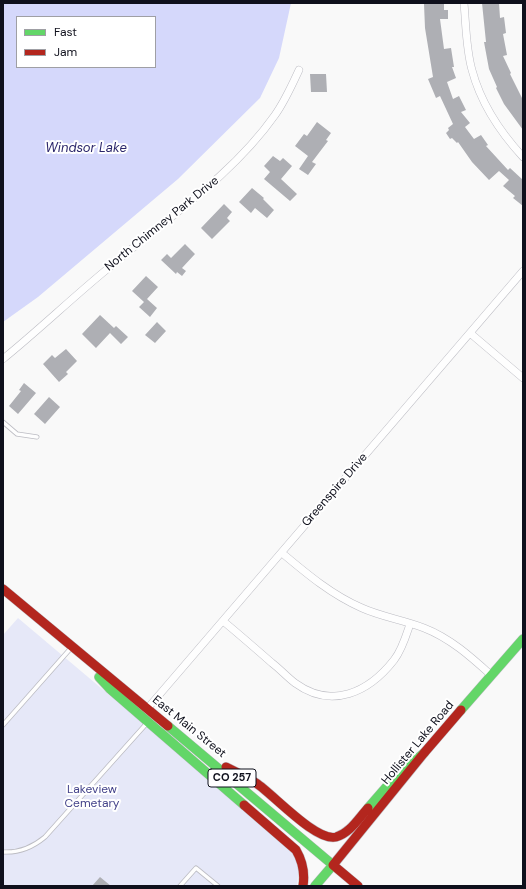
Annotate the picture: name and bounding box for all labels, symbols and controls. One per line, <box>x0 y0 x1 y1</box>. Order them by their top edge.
legend <box>16 16 156 68</box>
text: Fast <box>54 24 77 40</box>
text: Jam <box>54 44 77 60</box>
water label: Windsor Lake <box>45 141 127 157</box>
street label: North Chimney Park Drive <box>102 174 222 274</box>
street label: Greenspire Drive <box>299 450 371 530</box>
street label: East Main Street <box>149 693 229 761</box>
street label: Hollister Lake Road <box>379 698 457 788</box>
road number: CO 257 <box>208 769 256 787</box>
park label: Lakeview Cemetary <box>64 783 120 811</box>

